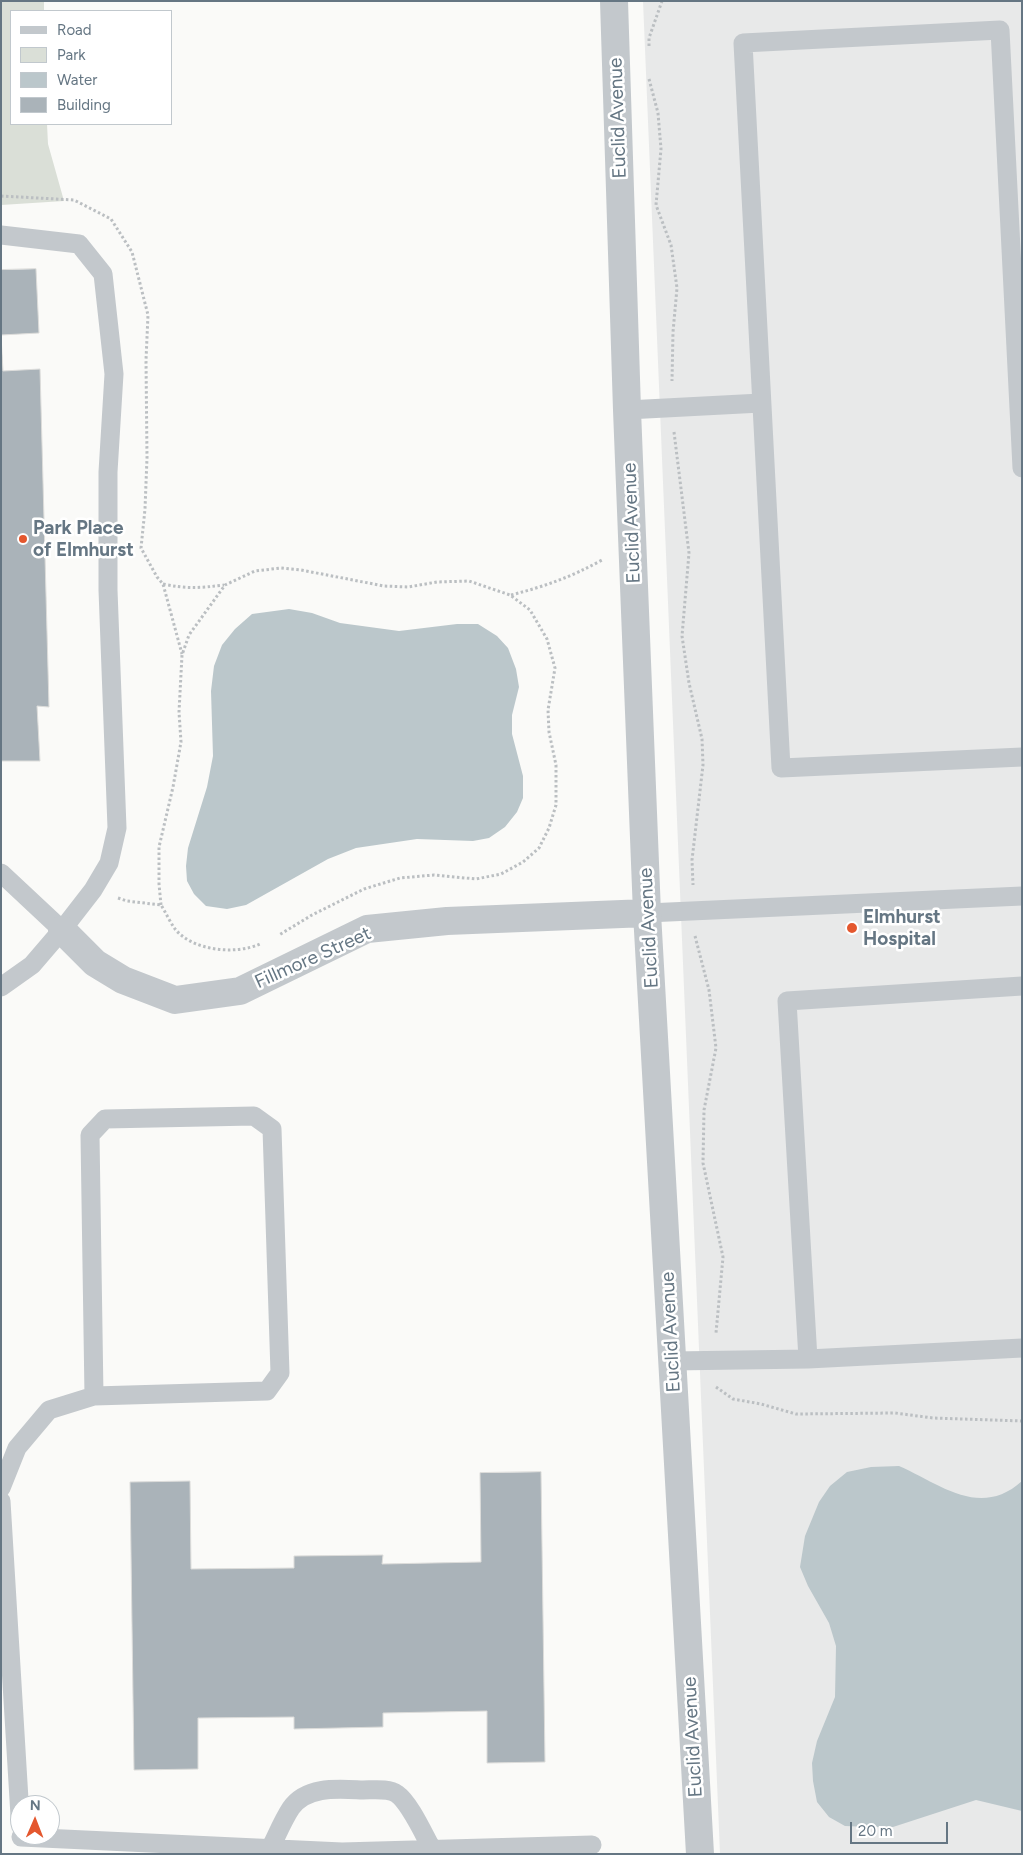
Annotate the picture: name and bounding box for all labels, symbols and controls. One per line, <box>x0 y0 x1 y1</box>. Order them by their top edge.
legend <box>10 10 172 125</box>
text: Road <box>57 21 92 39</box>
text: Park <box>57 46 86 64</box>
street label: Euclid Avenue <box>604 57 632 179</box>
text: Water <box>57 71 97 89</box>
text: Building <box>57 96 111 114</box>
street label: Euclid Avenue <box>618 462 646 584</box>
place label: Park Place of Elmhurst <box>33 517 134 561</box>
marker: Park Place of Elmhurst <box>17 533 29 545</box>
street label: Euclid Avenue <box>634 867 664 989</box>
place label: Elmhurst Hospital <box>863 906 941 950</box>
marker: Elmhurst Hospital <box>845 921 859 935</box>
street label: Fillmore Street <box>251 922 375 994</box>
street label: Euclid Avenue <box>656 1271 686 1393</box>
street label: Euclid Avenue <box>678 1676 708 1798</box>
north arrow <box>10 1795 60 1845</box>
text: N <box>30 1797 41 1814</box>
scale bar <box>853 1812 950 1844</box>
text: 20 m <box>858 1822 892 1840</box>

